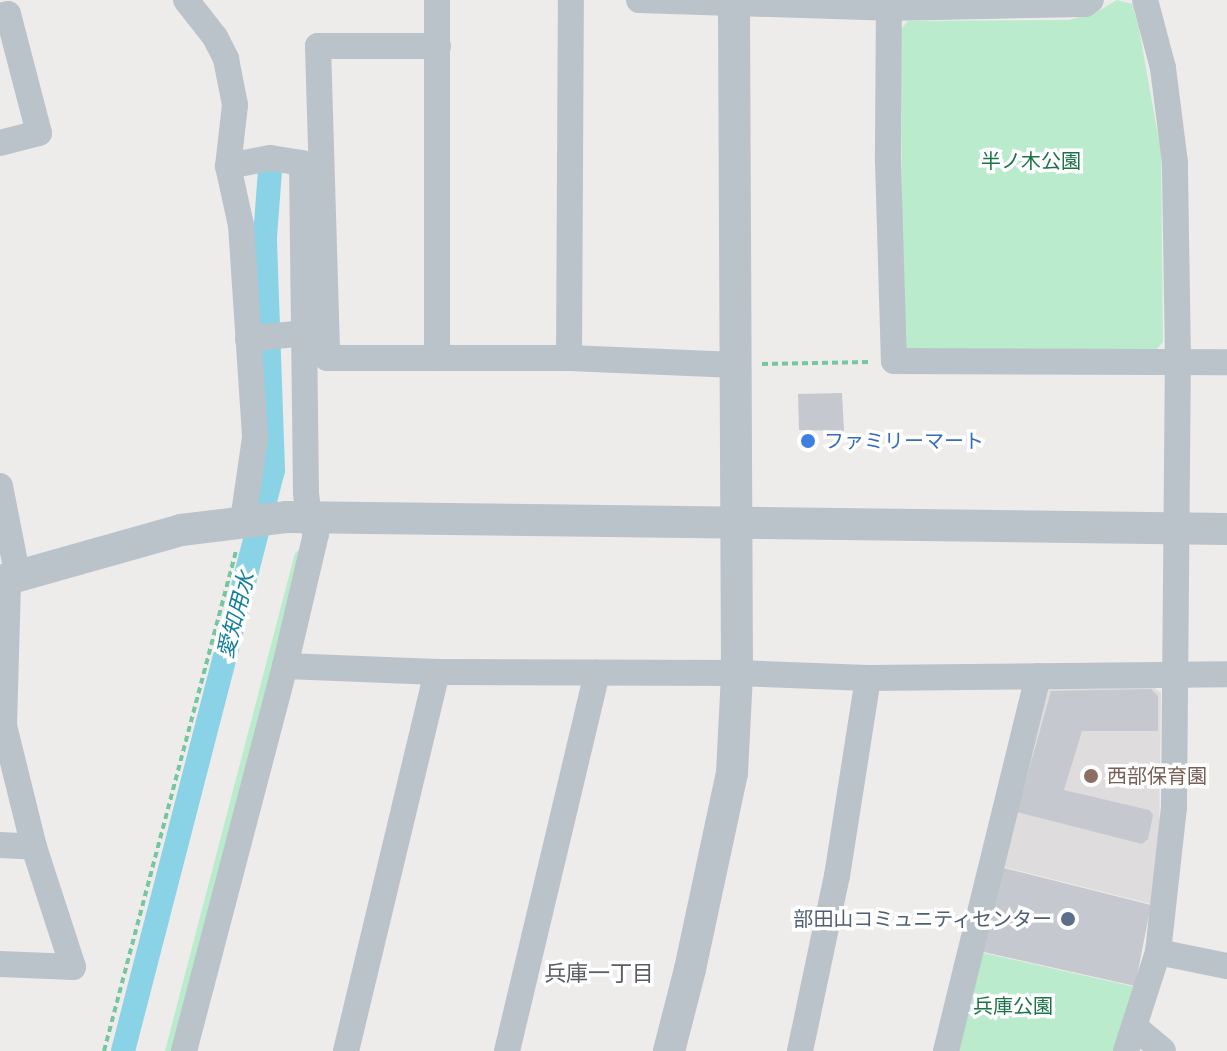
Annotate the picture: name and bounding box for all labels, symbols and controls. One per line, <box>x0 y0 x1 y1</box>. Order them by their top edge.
park label: 半ノ木公園 <box>981 149 1081 173</box>
place label: ファミリーマート <box>824 429 984 453</box>
marker: ファミリーマート <box>799 432 817 450</box>
water label: 愛知用水 <box>212 569 260 661</box>
place label: 西部保育園 <box>1107 764 1207 788</box>
marker: 西部保育園 <box>1082 767 1100 785</box>
place label: 部田山コミュニティセンター <box>792 907 1052 931</box>
marker: 部田山コミュニティセンター <box>1059 910 1077 928</box>
district label: 兵庫一丁目 <box>544 961 654 987</box>
park label: 兵庫公園 <box>973 994 1053 1018</box>

